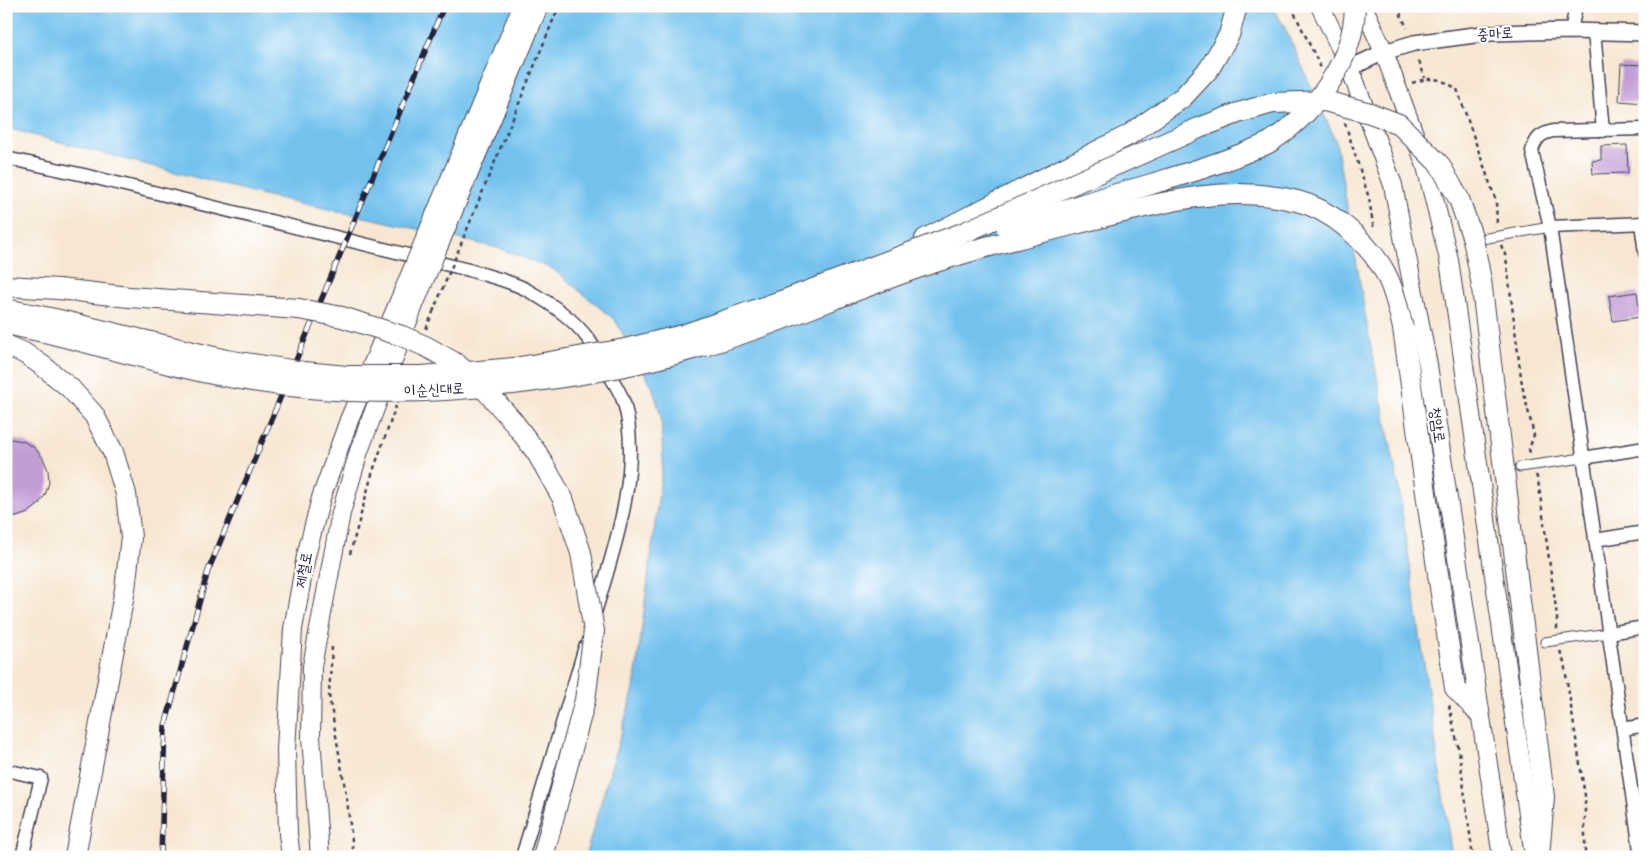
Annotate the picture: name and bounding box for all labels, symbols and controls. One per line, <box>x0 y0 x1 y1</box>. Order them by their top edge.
street label: 중마로 <box>1476 23 1514 45</box>
street label: 이순신대로 <box>403 379 465 401</box>
street label: 청암로 <box>1425 406 1449 444</box>
street label: 제철로 <box>291 550 317 590</box>

